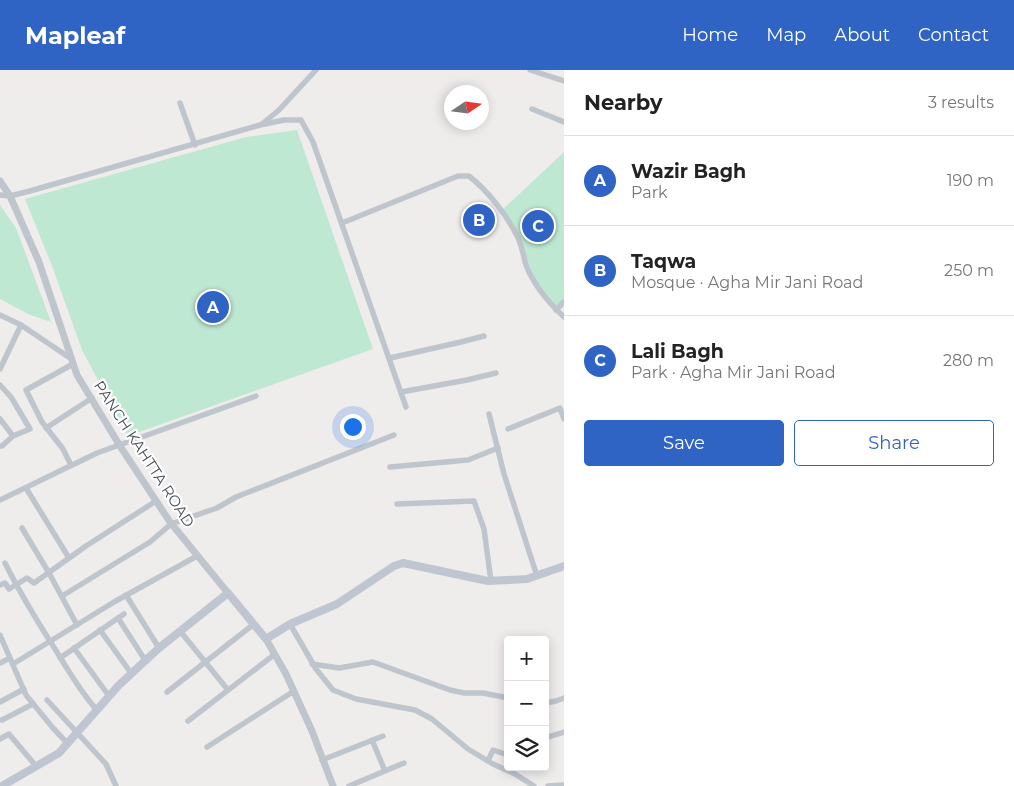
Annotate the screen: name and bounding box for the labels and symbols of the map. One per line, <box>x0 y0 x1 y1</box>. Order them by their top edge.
north arrow <box>444 85 489 130</box>
pin: B <box>463 201 495 239</box>
pin: C <box>522 207 554 245</box>
pin: A <box>197 288 229 326</box>
street label: PANCH KAHTTA ROAD <box>90 377 199 531</box>
your location <box>340 414 366 440</box>

